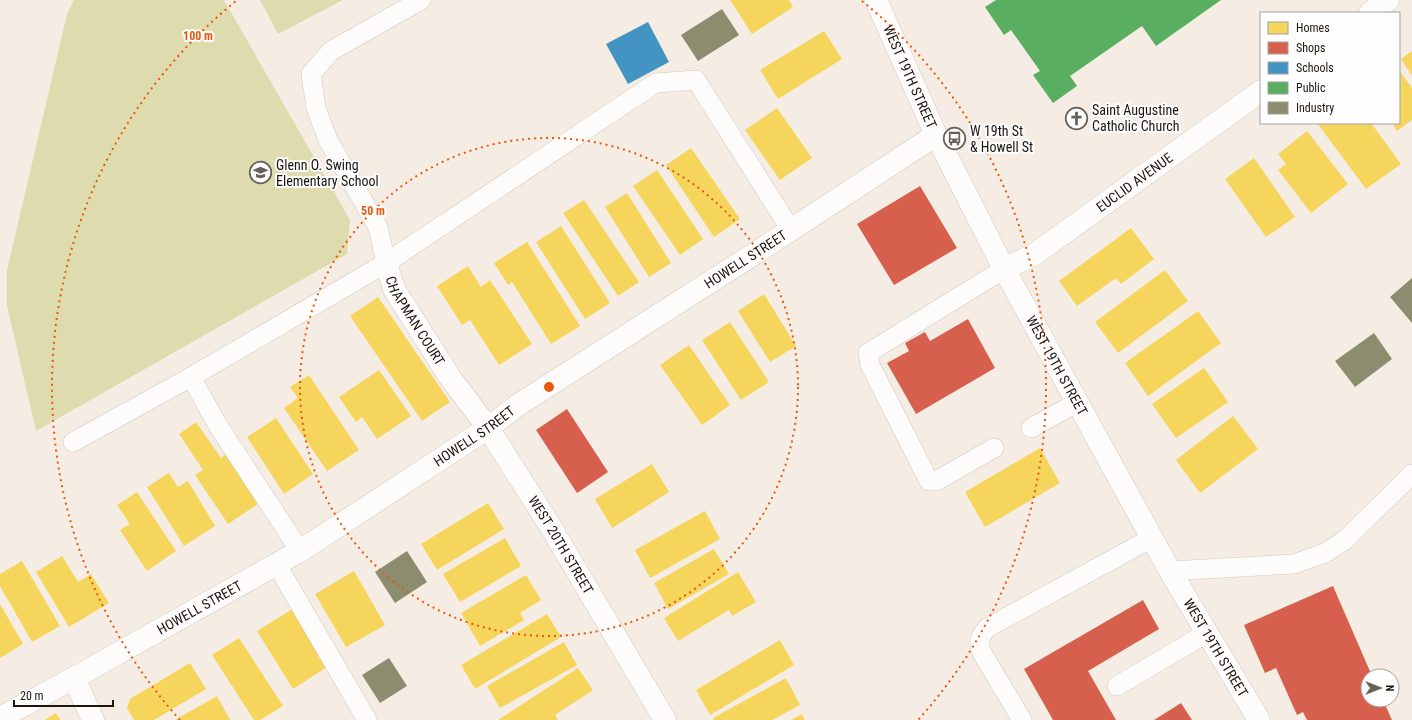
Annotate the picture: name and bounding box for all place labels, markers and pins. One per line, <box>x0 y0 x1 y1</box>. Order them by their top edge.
place label: Saint Augustine Catholic Church <box>1092 102 1180 134</box>
church icon: Saint Augustine Catholic Church <box>1063 105 1089 131</box>
place label: W 19th St & Howell St <box>970 123 1033 155</box>
bus stop icon: W 19th St & Howell St <box>942 126 968 152</box>
place label: Glenn O. Swing Elementary School <box>276 157 379 189</box>
school or university icon: Glenn O. Swing Elementary School <box>248 160 274 186</box>
centre of rings <box>542 380 556 394</box>

